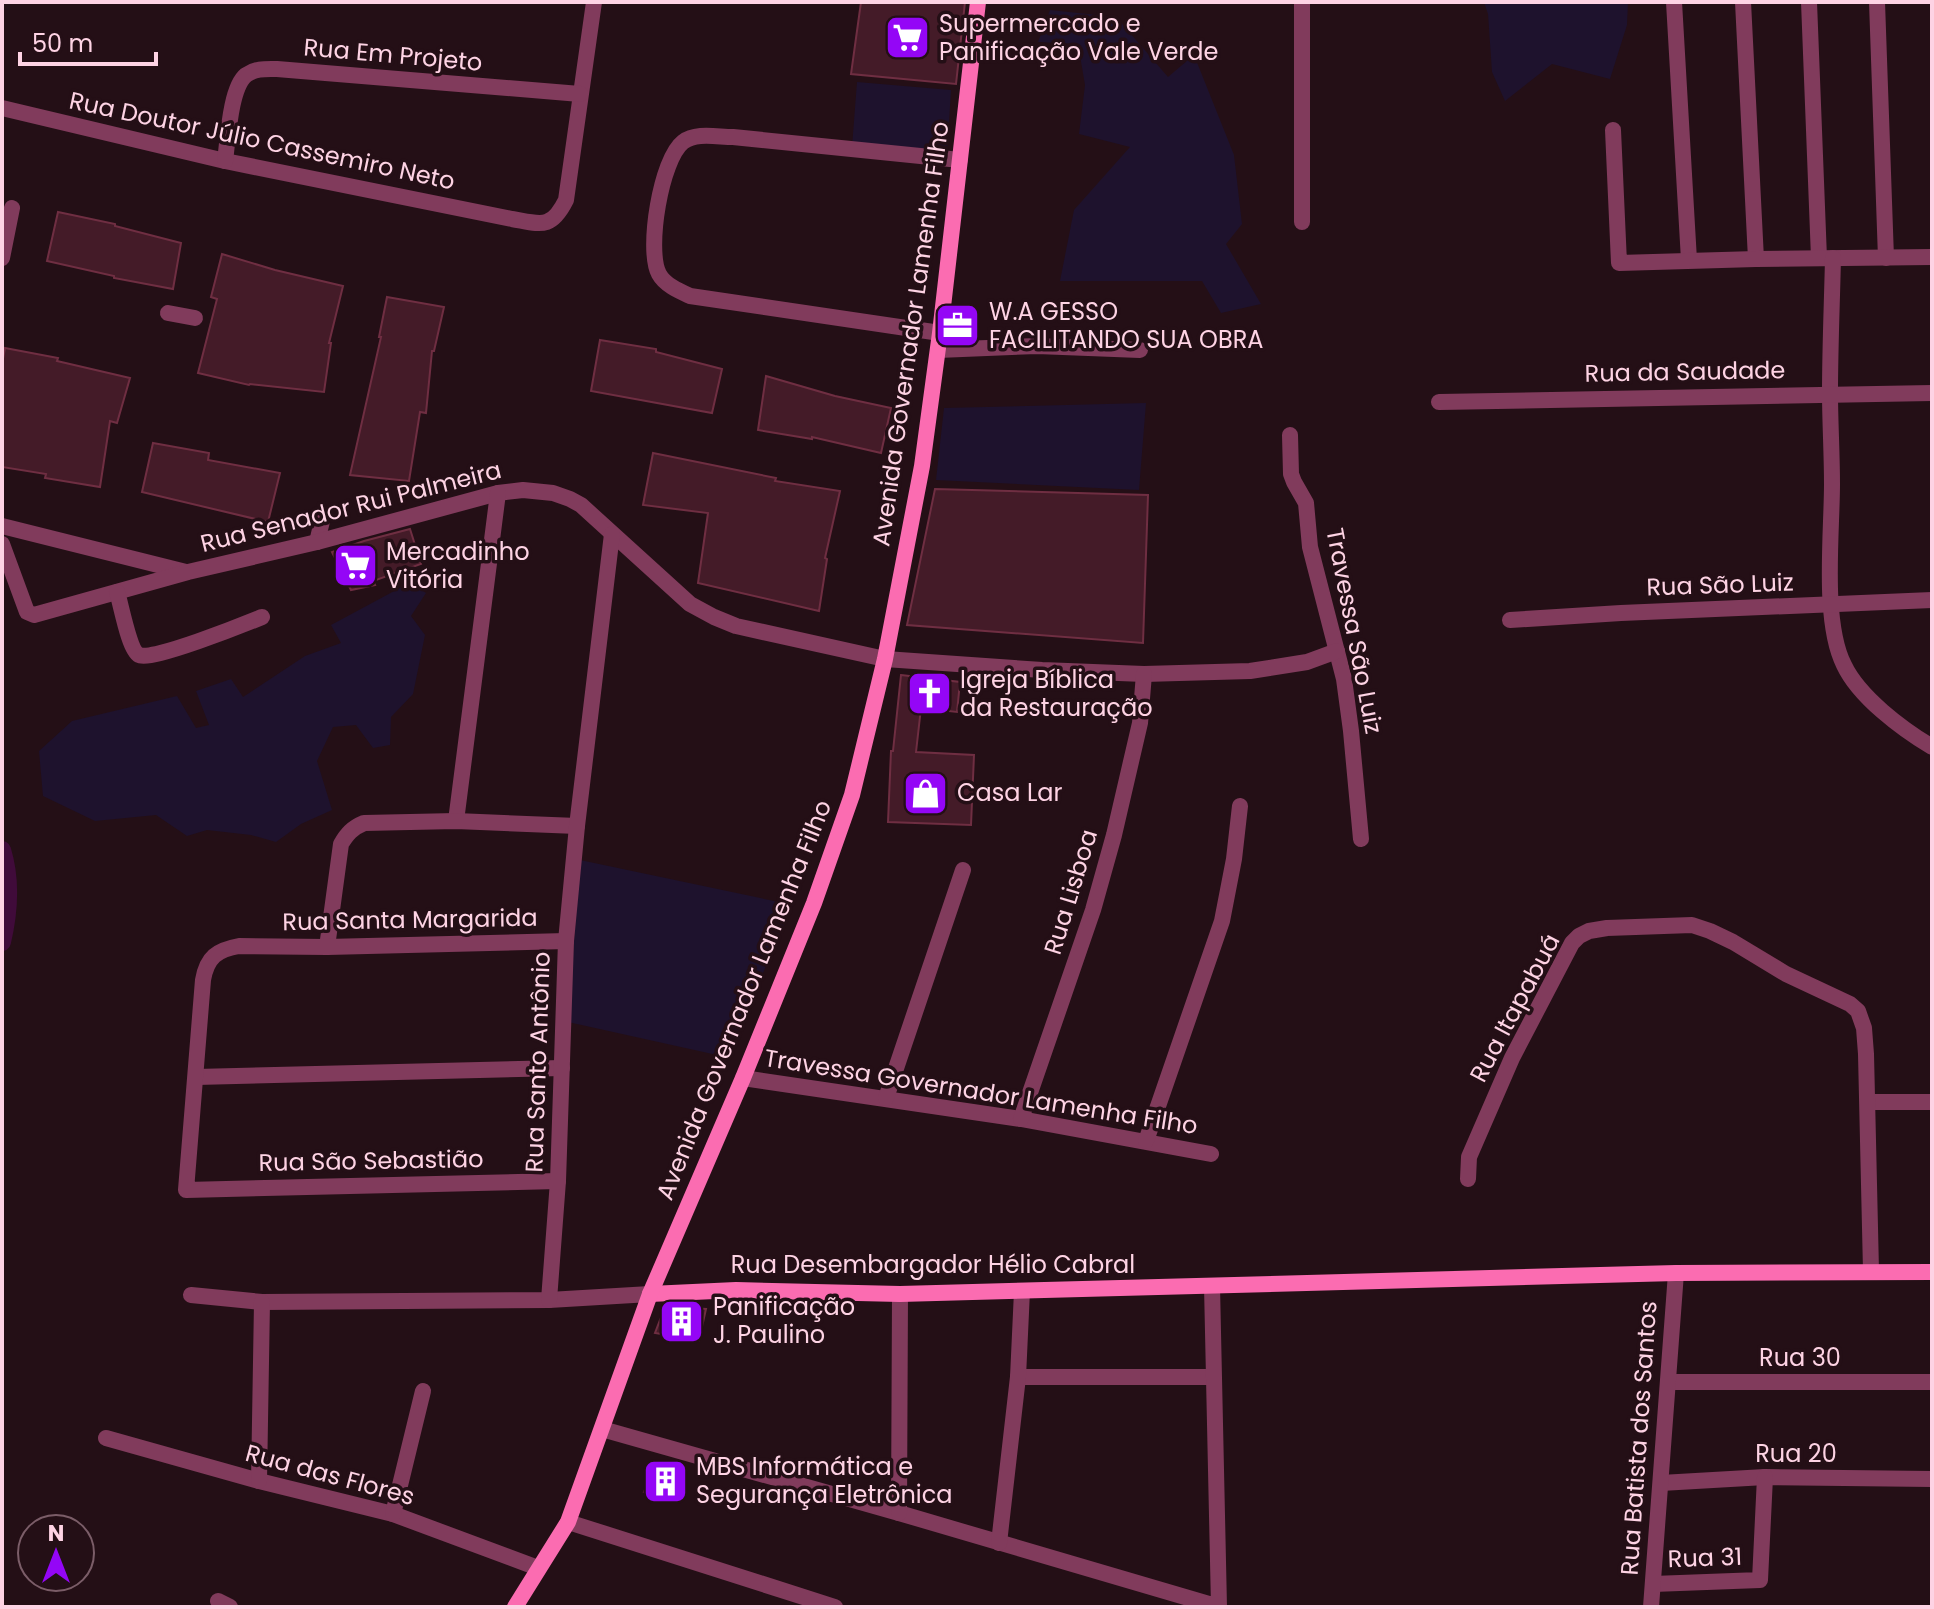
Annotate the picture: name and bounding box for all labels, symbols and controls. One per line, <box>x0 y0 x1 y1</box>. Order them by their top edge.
place label: Supermercado e Panificação Vale Verde <box>939 7 1218 68</box>
supermarket icon: Supermercado e Panificação Vale Verde <box>884 14 932 62</box>
scale bar <box>20 16 156 66</box>
text: 50 m <box>32 27 93 60</box>
street label: Rua Em Projeto <box>302 30 484 79</box>
street label: Rua Doutor Júlio Cassemiro Neto <box>66 83 458 198</box>
street label: Avenida Governador Lamenha Filho <box>864 119 957 548</box>
place label: W.A GESSO FACILITANDO SUA OBRA <box>989 295 1263 356</box>
office icon: W.A GESSO FACILITANDO SUA OBRA <box>934 302 982 350</box>
street label: Rua da Saudade <box>1584 353 1786 390</box>
street label: Rua Senador Rui Palmeira <box>197 453 505 560</box>
street label: Travessa São Luiz <box>1318 525 1391 737</box>
place label: Mercadinho Vitória <box>386 535 530 596</box>
supermarket icon: Mercadinho Vitória <box>331 542 379 590</box>
street label: Rua São Luiz <box>1646 565 1794 604</box>
place label: Igreja Bíblica da Restauração <box>960 663 1153 724</box>
church icon: Igreja Bíblica da Restauração <box>905 670 953 718</box>
shop icon: Casa Lar <box>902 769 950 817</box>
place label: Casa Lar <box>957 776 1063 809</box>
street label: Avenida Governador Lamenha Filho <box>648 795 839 1205</box>
street label: Rua Lisboa <box>1036 825 1105 958</box>
street label: Rua Santa Margarida <box>282 901 538 938</box>
street label: Rua Itapabuá <box>1462 928 1568 1088</box>
street label: Rua Santo Antônio <box>517 951 558 1173</box>
street label: Travessa Governador Lamenha Filho <box>762 1041 1200 1142</box>
street label: Rua São Sebastião <box>258 1142 484 1179</box>
street label: Rua Desembargador Hélio Cabral <box>731 1248 1135 1281</box>
place label: Panificação J. Paulino <box>713 1290 855 1351</box>
building icon: Panificação J. Paulino <box>658 1297 706 1345</box>
street label: Rua Batista dos Santos <box>1612 1300 1665 1576</box>
street label: Rua 30 <box>1759 1341 1841 1374</box>
street label: Rua das Flores <box>242 1436 418 1513</box>
street label: Rua 20 <box>1755 1437 1837 1470</box>
place label: MBS Informática e Segurança Eletrônica <box>696 1450 953 1511</box>
building icon: MBS Informática e Segurança Eletrônica <box>641 1457 689 1505</box>
north arrow <box>16 1513 96 1593</box>
text: N <box>48 1518 64 1549</box>
street label: Rua 31 <box>1667 1540 1743 1575</box>

